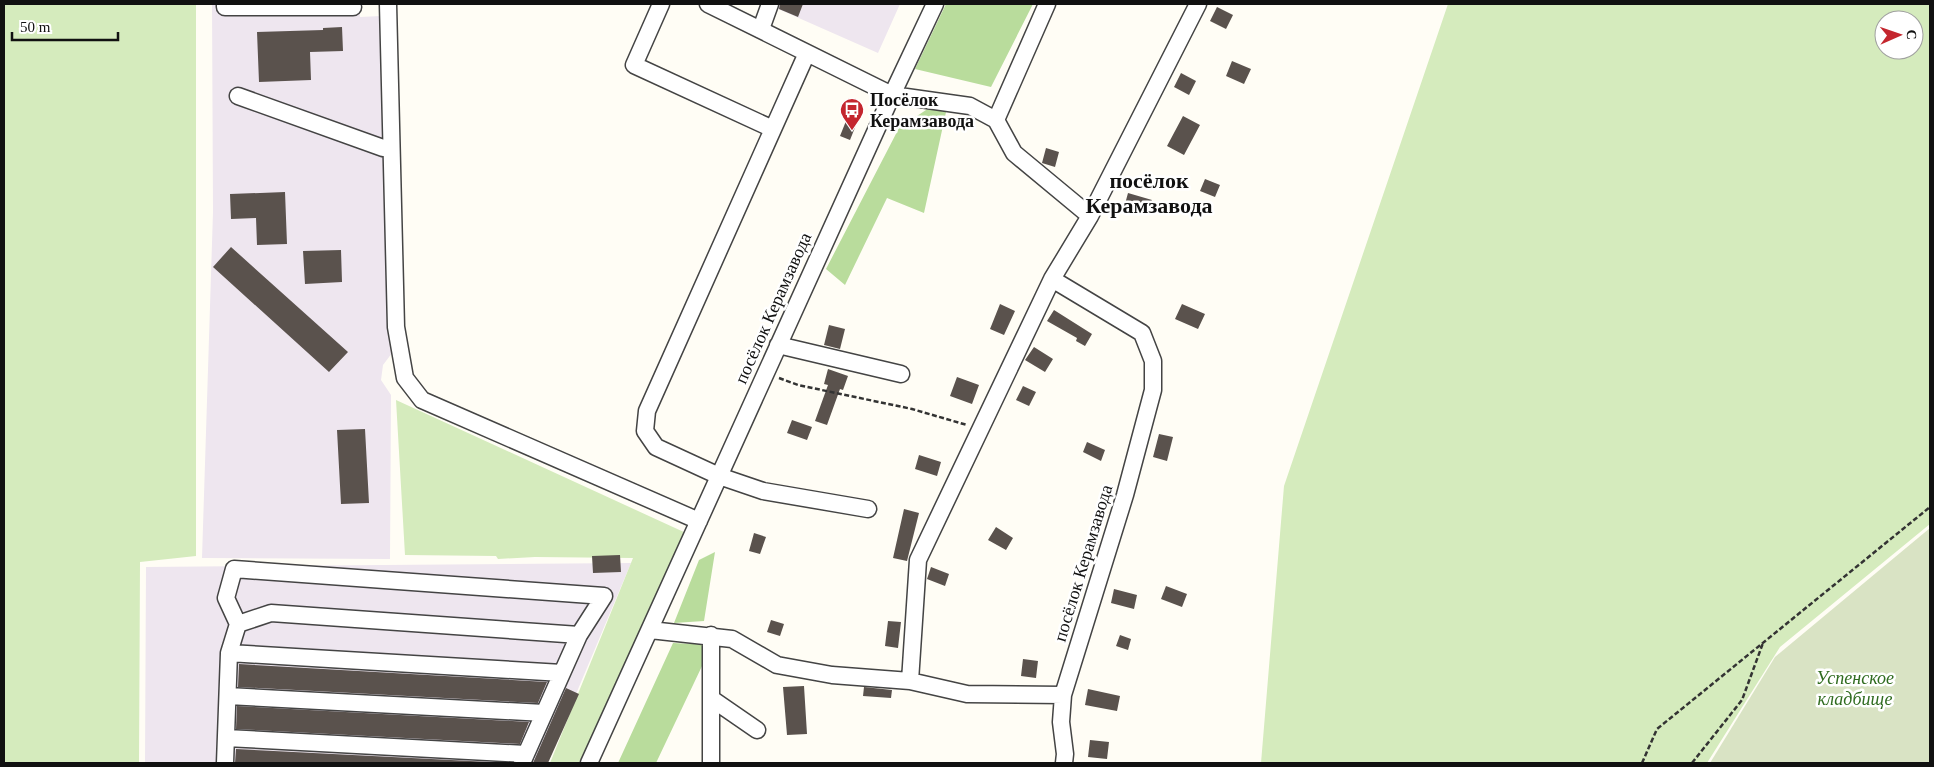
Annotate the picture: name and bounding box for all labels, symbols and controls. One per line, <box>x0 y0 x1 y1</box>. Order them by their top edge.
scale bar <box>12 10 119 42</box>
north arrow <box>1874 10 1924 60</box>
text: 50 m <box>20 19 51 35</box>
text: С <box>1904 29 1919 40</box>
place label: Посёлок Керамзавода <box>870 90 974 131</box>
bus stop icon: Посёлок Керамзавода <box>839 97 865 131</box>
district label: посёлок Керамзавода <box>1085 168 1213 218</box>
street label: посёлок Керамзавода <box>731 229 815 387</box>
street label: посёлок Керамзавода <box>1050 482 1116 644</box>
park label: Успенское кладбище <box>1816 668 1894 709</box>

